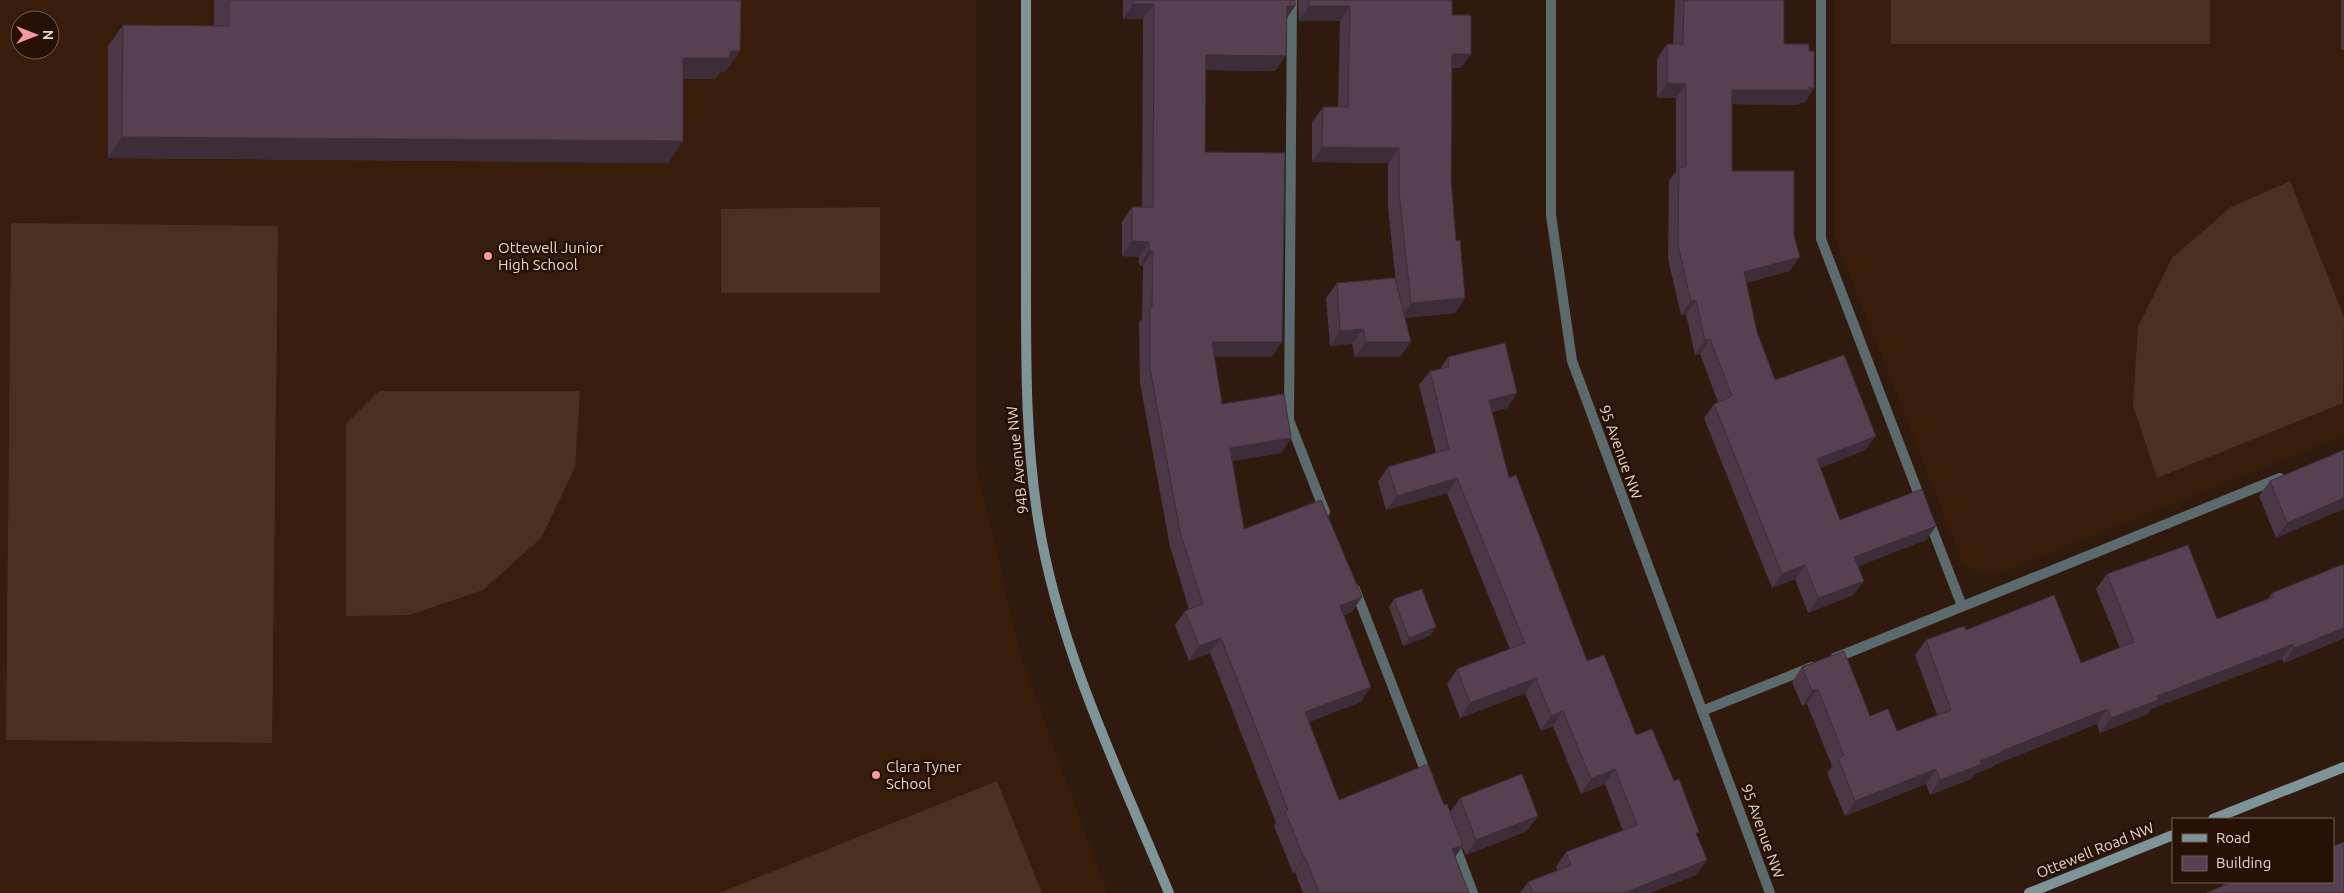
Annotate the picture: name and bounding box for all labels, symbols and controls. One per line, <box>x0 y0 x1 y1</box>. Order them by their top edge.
north arrow <box>10 10 60 60</box>
text: N <box>40 30 56 40</box>
place label: Ottewell Junior High School <box>498 239 604 273</box>
marker: Ottewell Junior High School <box>482 250 494 262</box>
street label: 95 Avenue NW <box>1596 403 1646 501</box>
street label: 94B Avenue NW <box>1003 405 1031 515</box>
place label: Clara Tyner School <box>886 758 962 792</box>
marker: Clara Tyner School <box>870 769 882 781</box>
street label: 95 Avenue NW <box>1738 782 1788 880</box>
legend <box>2172 818 2334 883</box>
street label: Ottewell Road NW <box>2034 819 2156 881</box>
text: Road <box>2216 829 2251 846</box>
text: Building <box>2216 854 2271 871</box>

